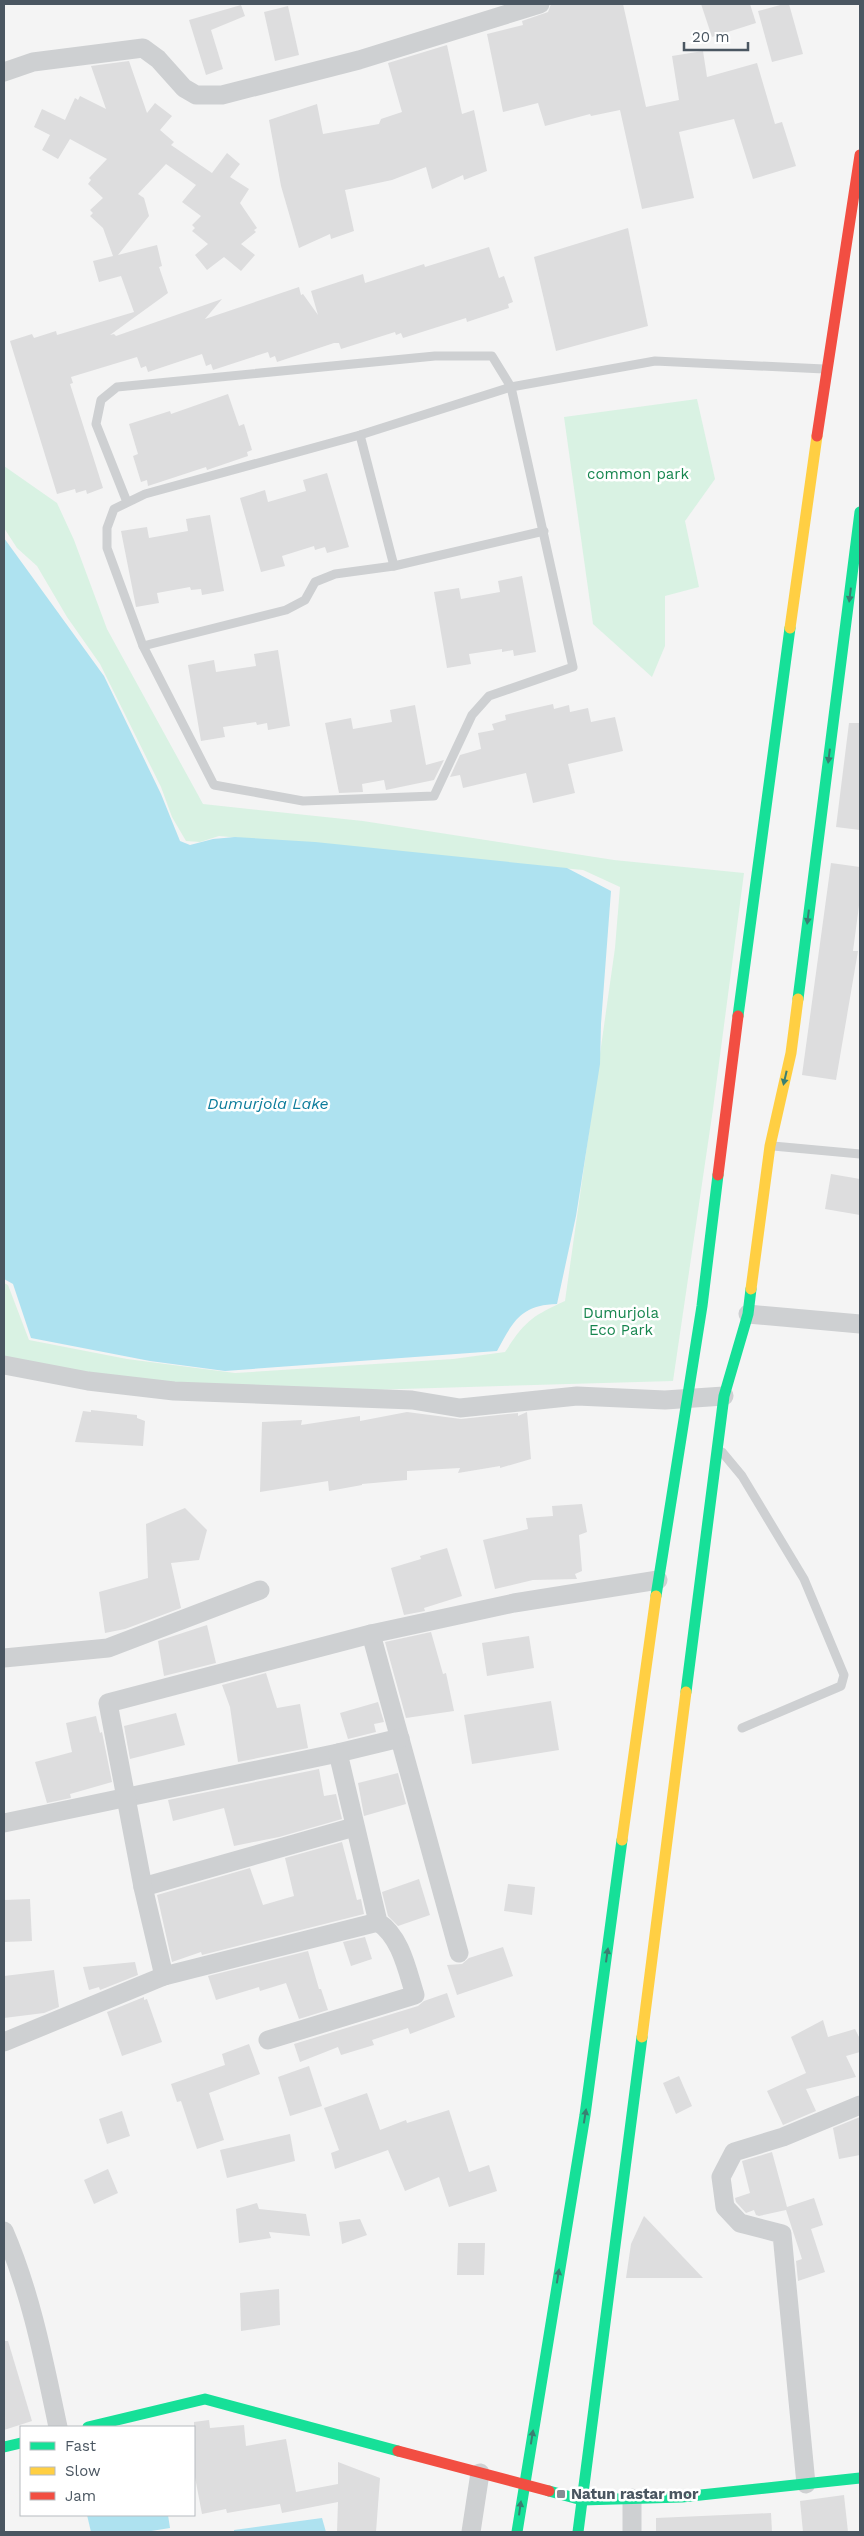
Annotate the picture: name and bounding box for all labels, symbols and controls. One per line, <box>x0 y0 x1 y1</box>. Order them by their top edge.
scale bar <box>684 20 748 52</box>
text: 20 m <box>692 28 730 46</box>
park label: common park <box>587 465 689 483</box>
one-way arrow <box>845 587 853 603</box>
one-way arrow <box>825 748 833 764</box>
one-way arrow <box>804 909 812 925</box>
one-way arrow <box>781 1070 789 1086</box>
water label: Dumurjola Lake <box>207 1094 329 1113</box>
park label: Dumurjola Eco Park <box>583 1304 659 1339</box>
one-way arrow <box>603 1947 611 1963</box>
one-way arrow <box>581 2108 589 2124</box>
one-way arrow <box>555 2268 563 2284</box>
legend <box>20 2426 195 2516</box>
one-way arrow <box>528 2428 536 2444</box>
text: Fast <box>65 2437 97 2455</box>
text: Slow <box>65 2462 101 2480</box>
place label: Natun rastar mor <box>571 2485 699 2503</box>
text: Jam <box>65 2487 96 2505</box>
marker: Natun rastar mor <box>555 2488 567 2500</box>
one-way arrow <box>517 2500 525 2516</box>

